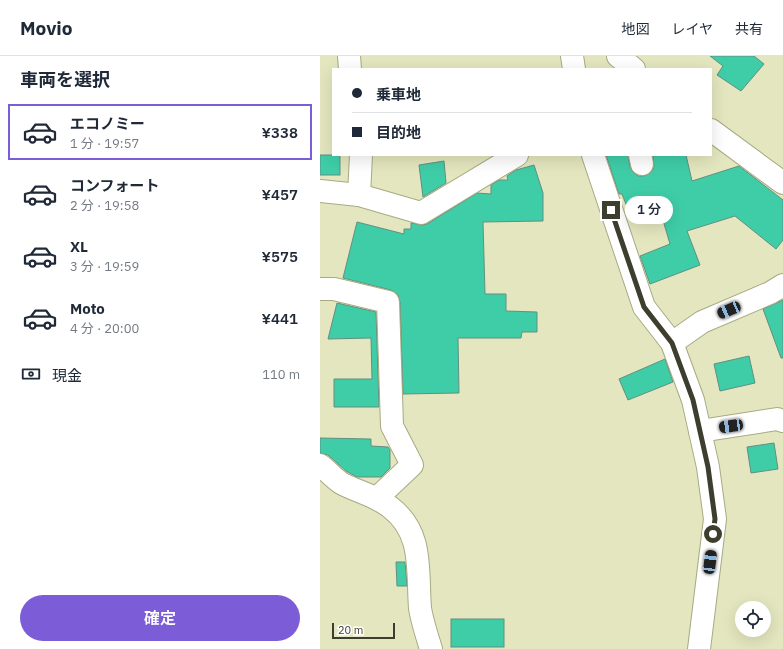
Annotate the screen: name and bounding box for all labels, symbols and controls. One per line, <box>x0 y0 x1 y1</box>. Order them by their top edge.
text: Movio <box>20 16 73 40</box>
text: 地図 <box>621 20 649 38</box>
text: レイヤ <box>671 20 713 38</box>
text: 共有 <box>735 20 763 38</box>
text: 車両を選択 <box>20 68 110 91</box>
text: 乗車地 <box>376 85 421 104</box>
icon: car <box>22 114 58 150</box>
text: エコノミー <box>70 114 145 133</box>
text: ¥338 <box>261 123 298 142</box>
text: 目的地 <box>376 123 421 142</box>
text: 1 分 · 19:57 <box>70 135 139 152</box>
icon: car <box>22 176 58 212</box>
text: コンフォート <box>70 176 160 195</box>
text: ¥457 <box>261 185 298 204</box>
callout: 1 分 <box>625 196 673 224</box>
text: 2 分 · 19:58 <box>70 197 139 214</box>
route end <box>602 201 620 219</box>
text: 1 分 <box>637 201 661 218</box>
text: XL <box>70 237 88 256</box>
icon: car <box>22 238 58 274</box>
text: ¥575 <box>261 247 298 266</box>
text: 3 分 · 19:59 <box>70 258 139 275</box>
text: Moto <box>70 299 105 318</box>
icon: car <box>22 300 58 336</box>
car <box>716 300 742 320</box>
text: ¥441 <box>261 309 298 328</box>
text: 4 分 · 20:00 <box>70 320 139 337</box>
icon: cash <box>20 363 42 385</box>
text: 現金 <box>52 366 82 385</box>
text: 110 m <box>262 366 300 383</box>
car <box>718 418 744 434</box>
route start <box>704 525 722 543</box>
car <box>703 549 717 575</box>
button: 確定 <box>20 595 300 641</box>
map controls <box>735 601 771 637</box>
button: locate <box>735 601 771 637</box>
scale bar <box>332 621 395 640</box>
text: 20 m <box>338 623 363 637</box>

